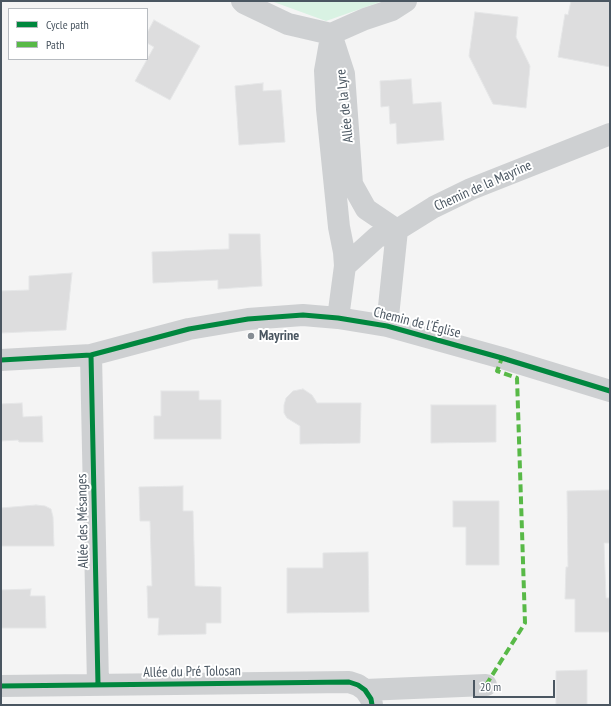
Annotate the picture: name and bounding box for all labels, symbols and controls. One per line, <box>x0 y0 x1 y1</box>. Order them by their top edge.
legend <box>8 8 148 60</box>
text: Cycle path <box>46 17 89 32</box>
text: Path <box>46 37 64 52</box>
street label: Allée de la Lyre <box>333 68 357 144</box>
street label: Chemin de la Mayrine <box>432 157 534 215</box>
street label: Chemin de l'Église <box>372 304 462 342</box>
place label: Mayrine <box>259 328 299 344</box>
marker: Mayrine <box>246 331 256 341</box>
street label: Allée des Mésanges <box>74 473 92 569</box>
street label: Allée du Pré Tolosan <box>143 663 241 681</box>
scale bar <box>475 672 557 698</box>
text: 20 m <box>480 679 501 694</box>

